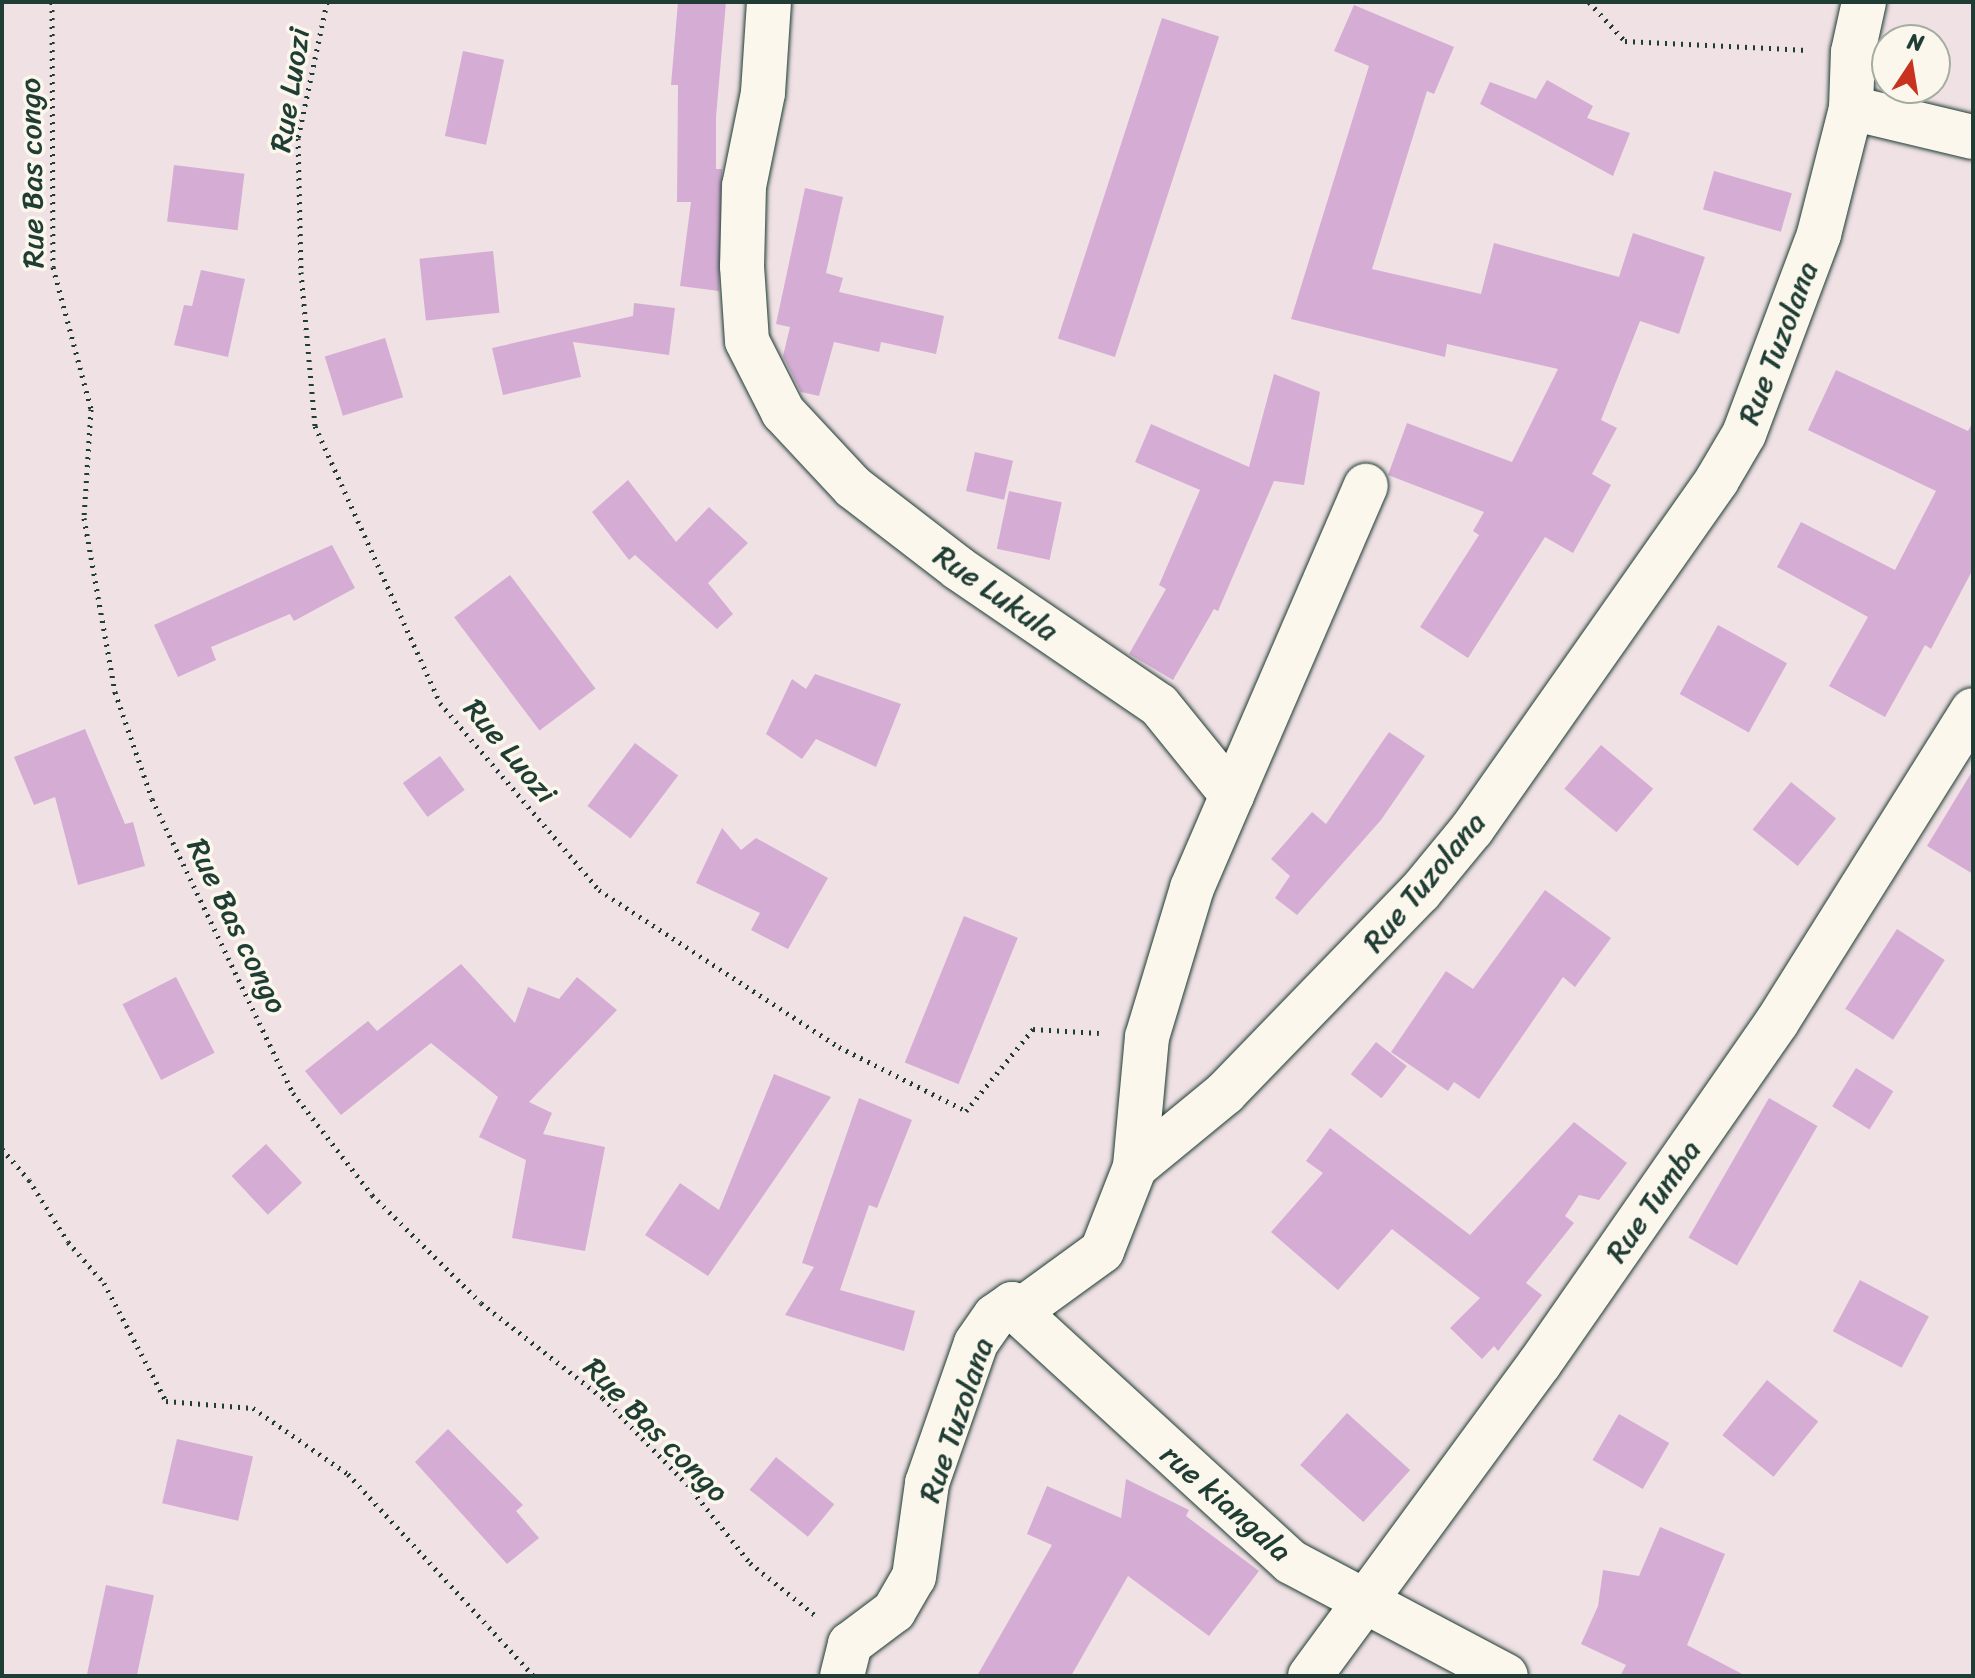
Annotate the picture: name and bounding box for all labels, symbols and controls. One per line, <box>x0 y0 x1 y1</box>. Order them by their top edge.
text: N <box>1904 21 1927 63</box>
north arrow <box>1871 24 1951 104</box>
street label: Rue Luozi <box>262 25 318 155</box>
street label: Rue Bas congo <box>12 78 52 268</box>
street label: Rue Tuzolana <box>1730 256 1826 430</box>
street label: Rue Lukula <box>927 537 1065 649</box>
street label: Rue Luozi <box>456 691 564 811</box>
street label: Rue Tuzolana <box>1355 805 1493 959</box>
street label: Rue Bas congo <box>179 833 295 1019</box>
street label: Rue Tumba <box>1598 1133 1708 1269</box>
street label: Rue Tuzolana <box>911 1333 1001 1507</box>
street label: Rue Bas congo <box>576 1350 736 1510</box>
street label: rue kiangala <box>1153 1437 1299 1569</box>

